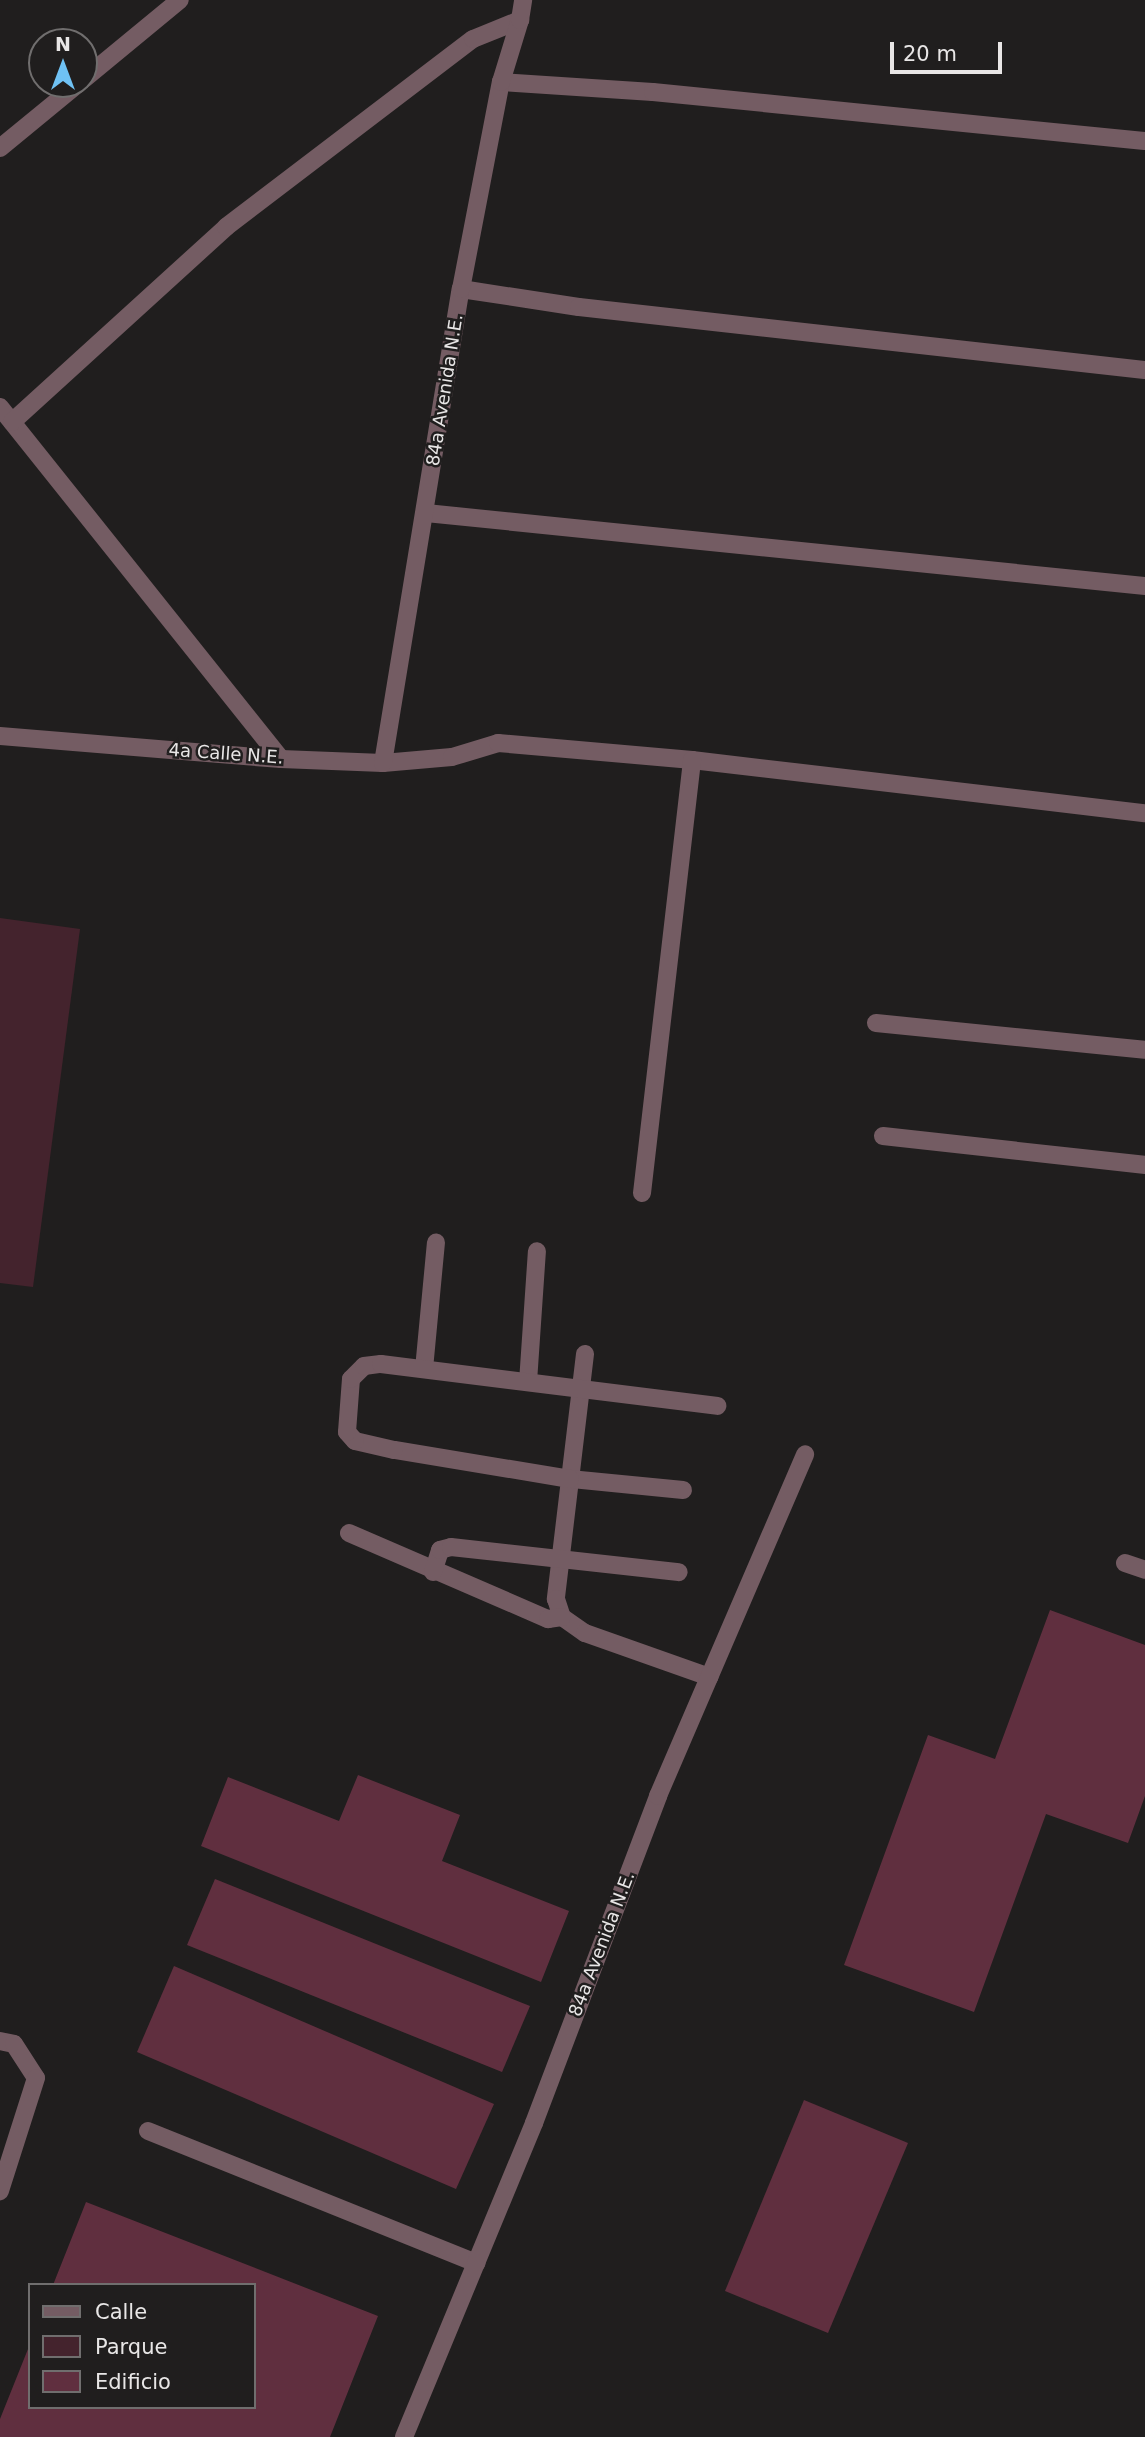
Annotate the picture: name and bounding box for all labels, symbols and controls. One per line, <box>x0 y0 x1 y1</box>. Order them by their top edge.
north arrow <box>28 28 98 98</box>
scale bar <box>893 28 1005 72</box>
text: N <box>55 33 71 55</box>
text: 20 m <box>903 42 957 66</box>
street label: 84a Avenida N.E. <box>422 313 468 467</box>
street label: 4a Calle N.E. <box>168 739 284 769</box>
street label: 84a Avenida N.E. <box>564 1868 640 2020</box>
legend <box>28 2283 256 2409</box>
text: Calle <box>95 2300 147 2324</box>
text: Parque <box>95 2335 167 2359</box>
text: Edificio <box>95 2370 171 2394</box>

